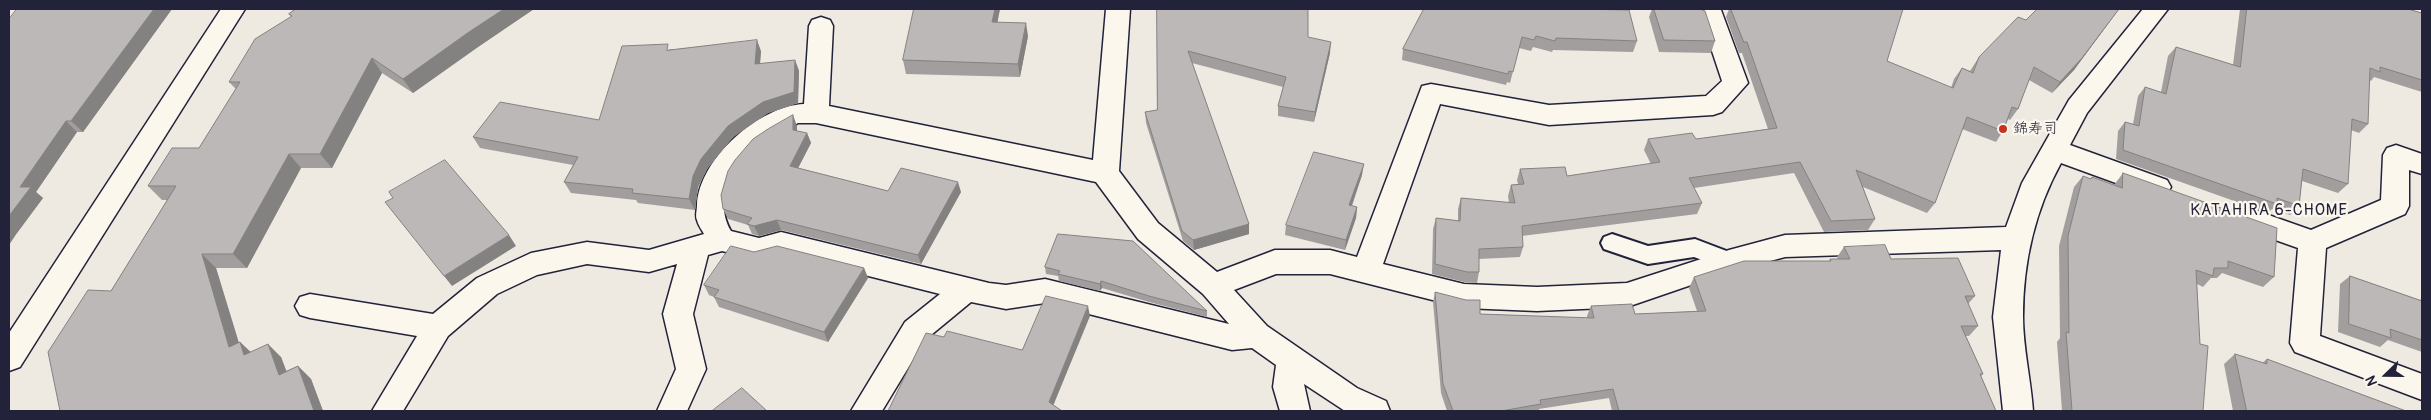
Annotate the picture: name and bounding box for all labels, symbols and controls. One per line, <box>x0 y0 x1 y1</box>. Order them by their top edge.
place label: 錦寿司 <box>2013 120 2058 138</box>
marker: 錦寿司 <box>1997 123 2009 135</box>
district label: KATAHIRA 6-CHOME <box>2188 201 2350 221</box>
north arrow <box>2361 350 2411 400</box>
text: N <box>2362 373 2381 388</box>

